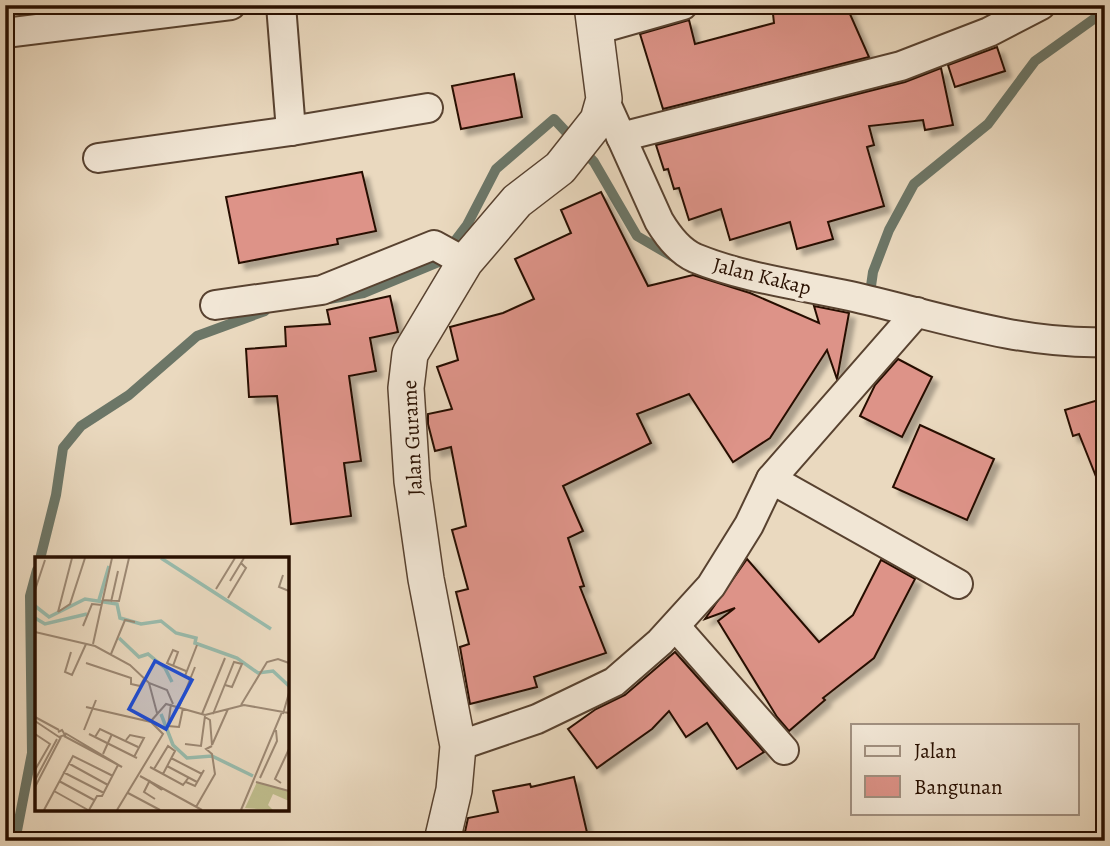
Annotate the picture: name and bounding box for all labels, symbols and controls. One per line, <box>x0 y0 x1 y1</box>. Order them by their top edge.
street label: Jalan Kakap <box>710 250 814 302</box>
street label: Jalan Gurame <box>395 379 429 497</box>
inset map <box>35 557 289 811</box>
legend <box>851 724 1078 814</box>
text: Jalan <box>914 737 956 765</box>
text: Bangunan <box>914 773 1003 801</box>

